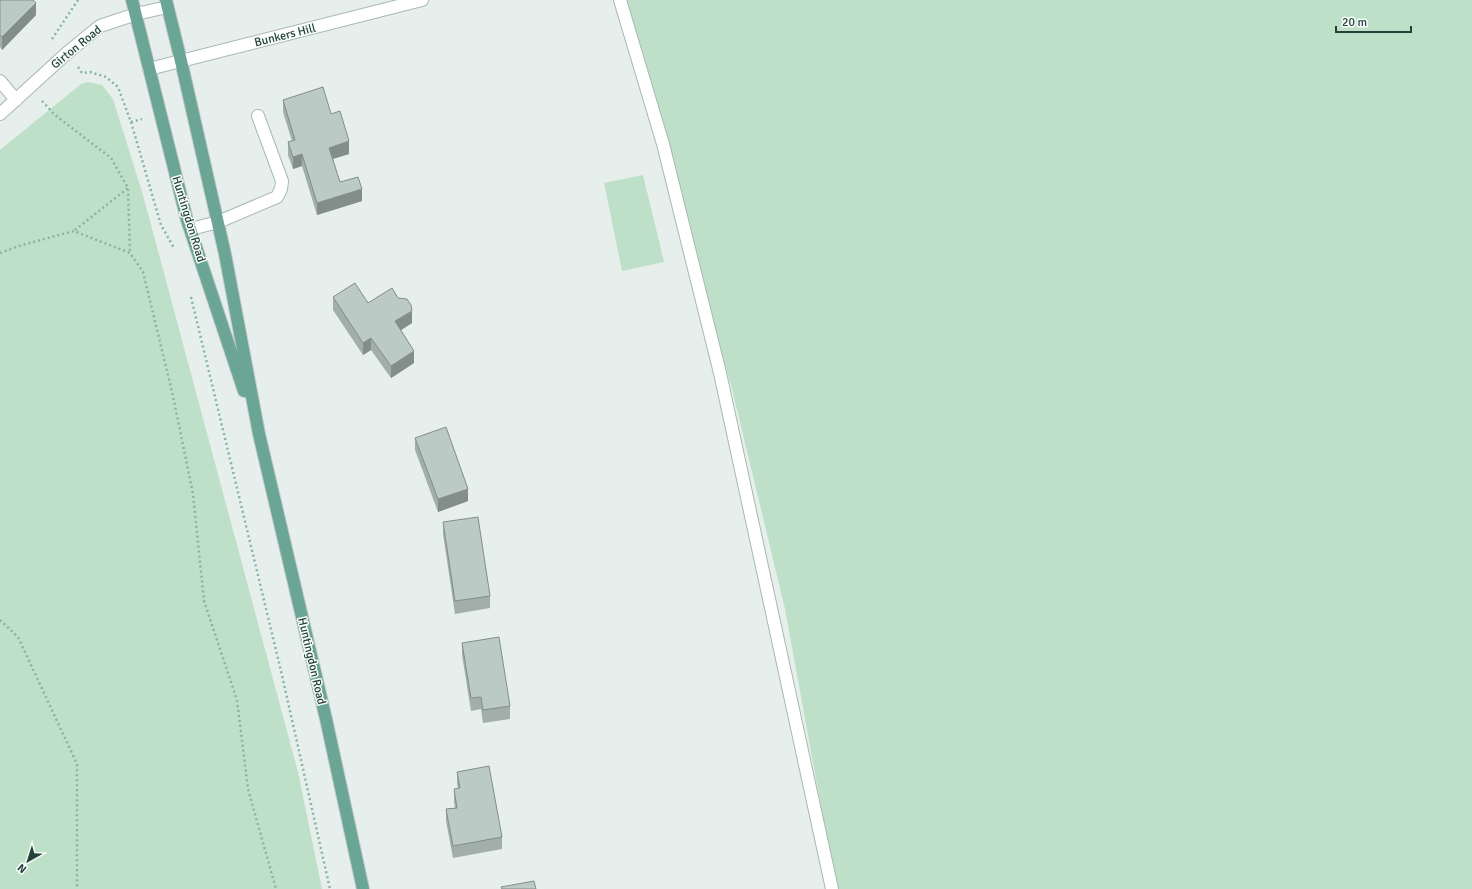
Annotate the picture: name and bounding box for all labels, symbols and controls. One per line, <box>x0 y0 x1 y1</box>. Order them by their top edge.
scale bar <box>1336 8 1411 34</box>
text: 20 m <box>1342 15 1367 30</box>
street label: Bunkers Hill <box>253 21 318 50</box>
street label: Girton Road <box>48 22 105 72</box>
street label: Huntingdon Road <box>168 174 209 264</box>
street label: Huntingdon Road <box>294 616 329 706</box>
north arrow <box>8 841 48 881</box>
text: N <box>15 861 29 876</box>

